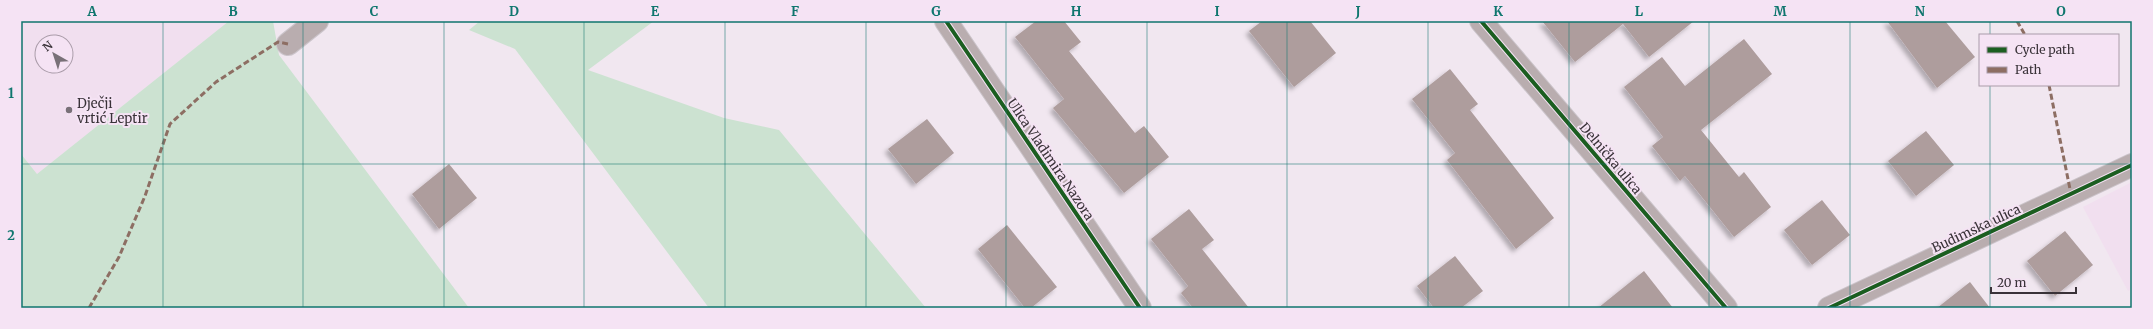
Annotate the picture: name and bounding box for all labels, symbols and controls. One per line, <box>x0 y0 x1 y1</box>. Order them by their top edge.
text: A <box>86 3 97 20</box>
text: B <box>228 3 238 20</box>
text: C <box>370 3 379 20</box>
text: D <box>509 3 519 20</box>
text: E <box>651 3 660 20</box>
text: F <box>791 3 799 20</box>
text: G <box>931 3 941 20</box>
text: H <box>1071 3 1082 20</box>
text: I <box>1214 3 1220 20</box>
text: J <box>1354 3 1361 20</box>
text: K <box>1493 3 1503 20</box>
text: L <box>1635 3 1644 20</box>
text: M <box>1773 3 1787 20</box>
text: N <box>1915 3 1926 20</box>
text: O <box>2056 3 2066 20</box>
north arrow <box>34 34 74 74</box>
legend <box>1979 34 2119 86</box>
text: N <box>40 38 56 54</box>
text: Cycle path <box>2015 42 2075 57</box>
text: Path <box>2015 62 2041 77</box>
text: 1 <box>8 85 14 102</box>
place label: Dječji vrtić Leptir <box>76 95 148 127</box>
street label: Ulica Vladimira Nazora <box>1003 95 1098 223</box>
marker: Dječji vrtić Leptir <box>64 105 74 115</box>
street label: Delnička ulica <box>1576 119 1645 198</box>
street label: Budimska ulica <box>1929 200 2023 256</box>
text: 2 <box>7 227 15 244</box>
scale bar <box>1991 269 2076 295</box>
text: 20 m <box>1997 275 2026 290</box>

